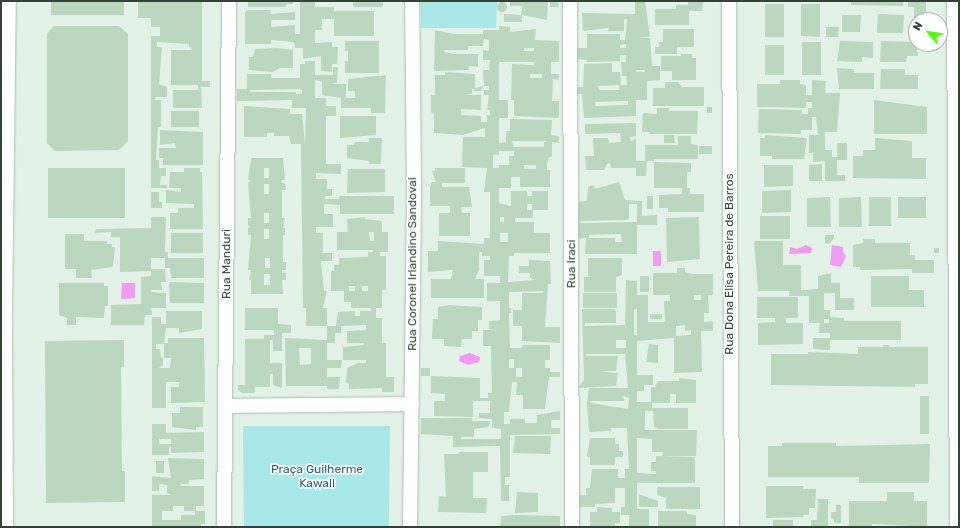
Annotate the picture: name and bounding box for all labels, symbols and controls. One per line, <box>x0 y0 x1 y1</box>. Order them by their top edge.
north arrow <box>908 12 948 52</box>
text: N <box>910 20 926 33</box>
street label: Rua Dona Elisa Pereira de Barros <box>723 173 737 355</box>
street label: Rua Coronel Irlandino Sandoval <box>406 177 420 351</box>
street label: Rua Manduri <box>220 229 234 299</box>
street label: Rua Iraci <box>565 240 579 288</box>
park label: Praça Guilherme Kawall <box>271 463 363 491</box>

